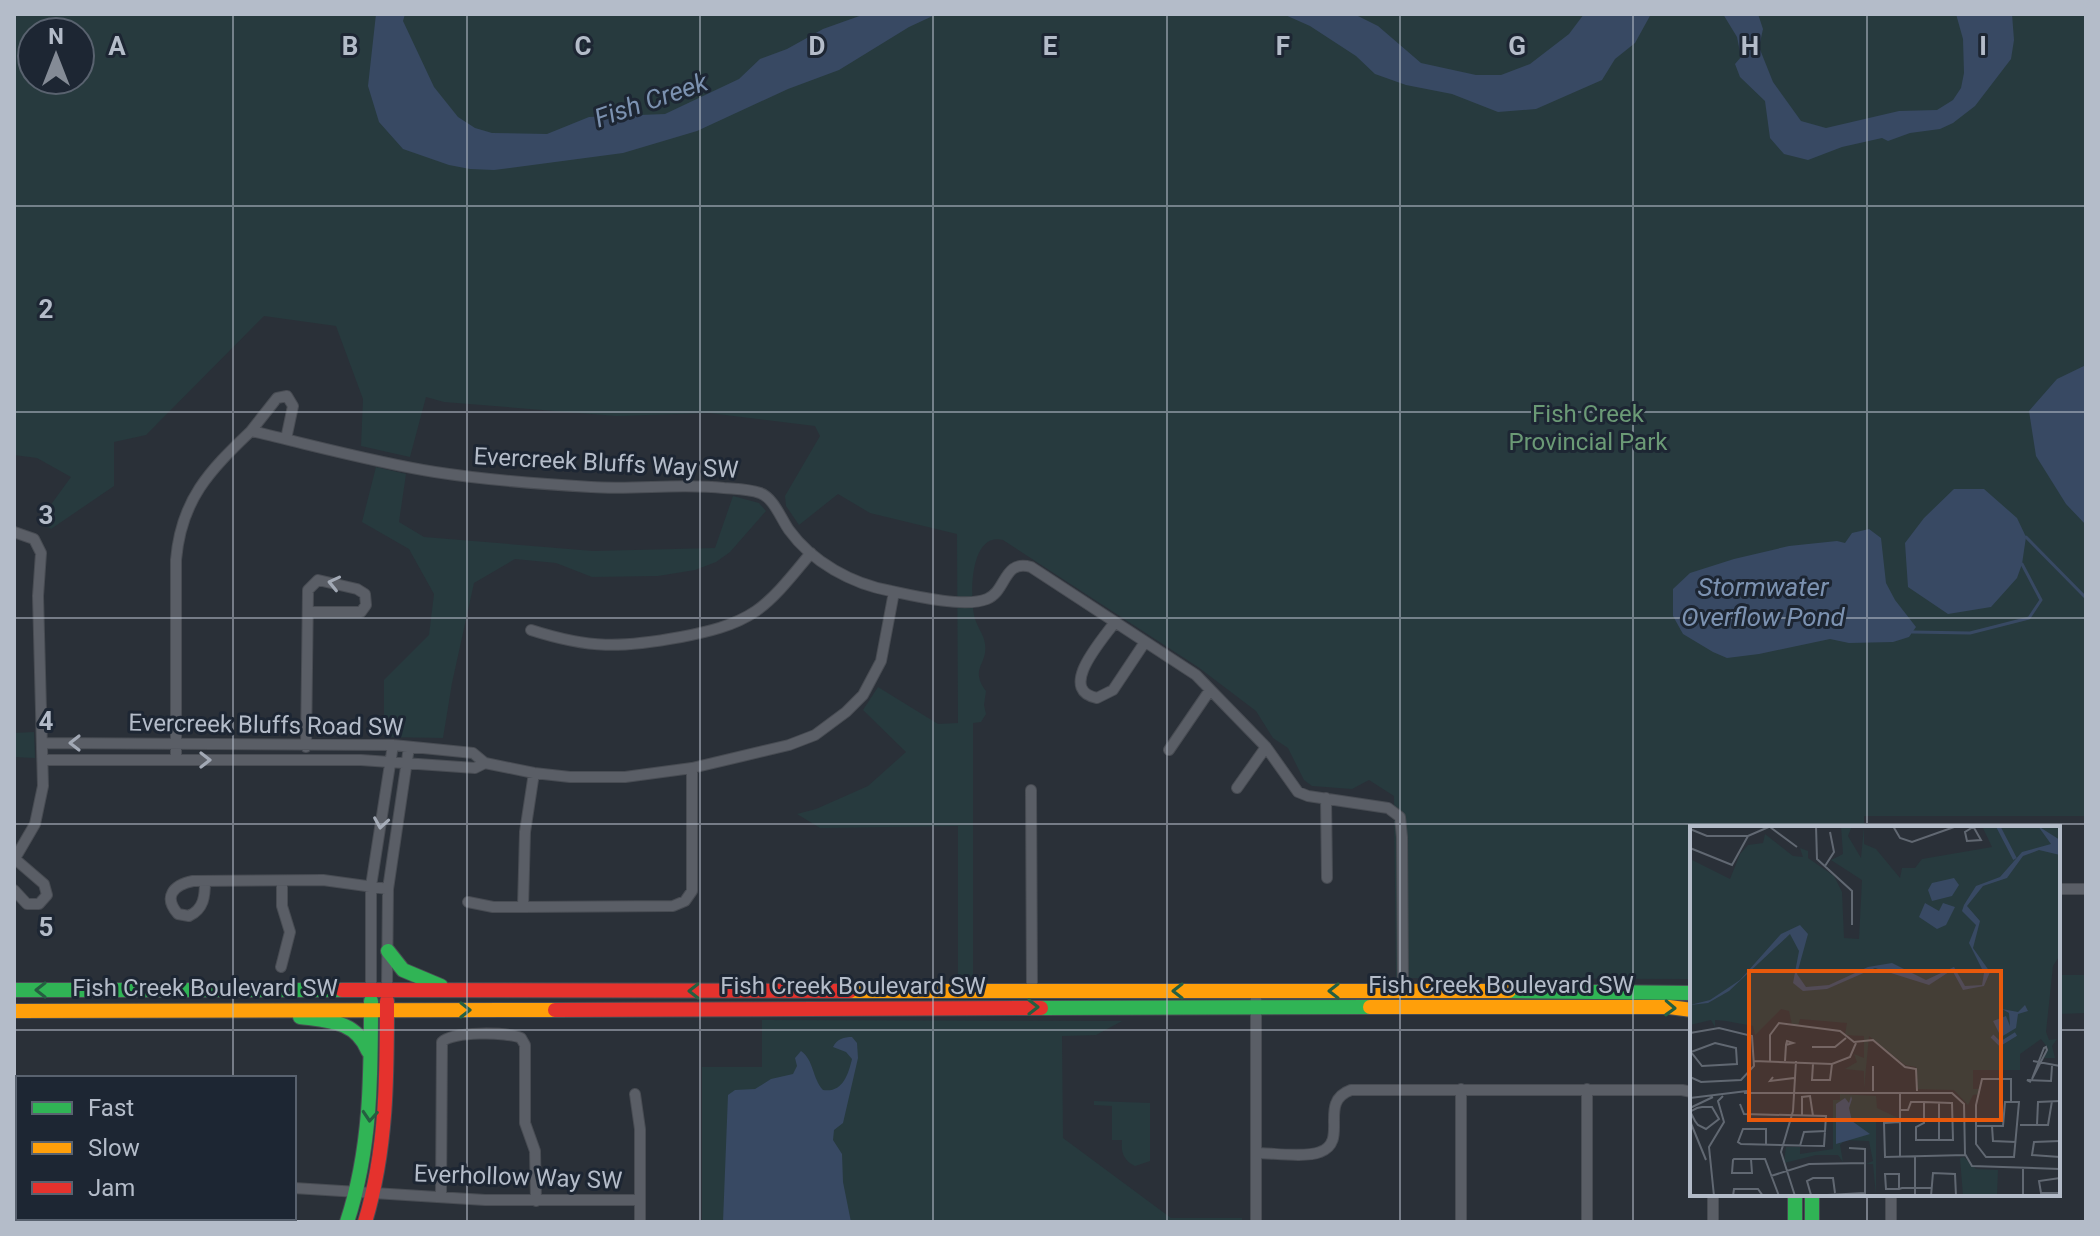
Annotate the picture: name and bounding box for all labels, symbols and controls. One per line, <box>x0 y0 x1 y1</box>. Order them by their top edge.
north arrow <box>16 16 96 96</box>
text: N <box>48 24 64 49</box>
text: A <box>108 31 126 61</box>
text: B <box>342 31 358 61</box>
text: C <box>574 31 592 61</box>
text: D <box>809 31 825 61</box>
text: E <box>1043 31 1058 61</box>
text: F <box>1276 31 1290 61</box>
text: G <box>1508 31 1526 61</box>
text: H <box>1741 31 1759 61</box>
text: I <box>1979 31 1987 61</box>
water label: Fish Creek <box>591 66 713 133</box>
text: 2 <box>39 294 53 324</box>
park label: Fish Creek Provincial Park <box>1509 400 1668 456</box>
street label: Evercreek Bluffs Way SW <box>473 442 739 484</box>
text: 3 <box>39 500 53 530</box>
water label: Stormwater Overflow Pond <box>1681 572 1846 632</box>
one-way arrow <box>328 575 341 592</box>
text: 4 <box>39 706 54 736</box>
street label: Evercreek Bluffs Road SW <box>128 709 404 741</box>
one-way arrow <box>68 734 81 752</box>
one-way arrow <box>199 751 212 769</box>
one-way arrow <box>373 816 390 829</box>
inset map <box>1690 826 2060 1196</box>
text: 5 <box>39 912 53 942</box>
street label: Fish Creek Boulevard SW <box>1368 971 1634 999</box>
street label: Fish Creek Boulevard SW <box>720 972 986 1000</box>
street label: Fish Creek Boulevard SW <box>72 974 338 1002</box>
one-way arrow <box>34 981 47 999</box>
one-way arrow <box>687 982 700 1000</box>
one-way arrow <box>1171 982 1184 1000</box>
one-way arrow <box>1327 982 1340 1000</box>
one-way arrow <box>1027 999 1040 1016</box>
one-way arrow <box>1664 999 1677 1016</box>
one-way arrow <box>459 1001 472 1019</box>
legend <box>16 1076 296 1220</box>
text: Fast <box>88 1094 134 1122</box>
one-way arrow <box>362 1110 379 1123</box>
text: Slow <box>88 1134 140 1162</box>
street label: Everhollow Way SW <box>413 1159 623 1195</box>
text: Jam <box>88 1174 135 1202</box>

